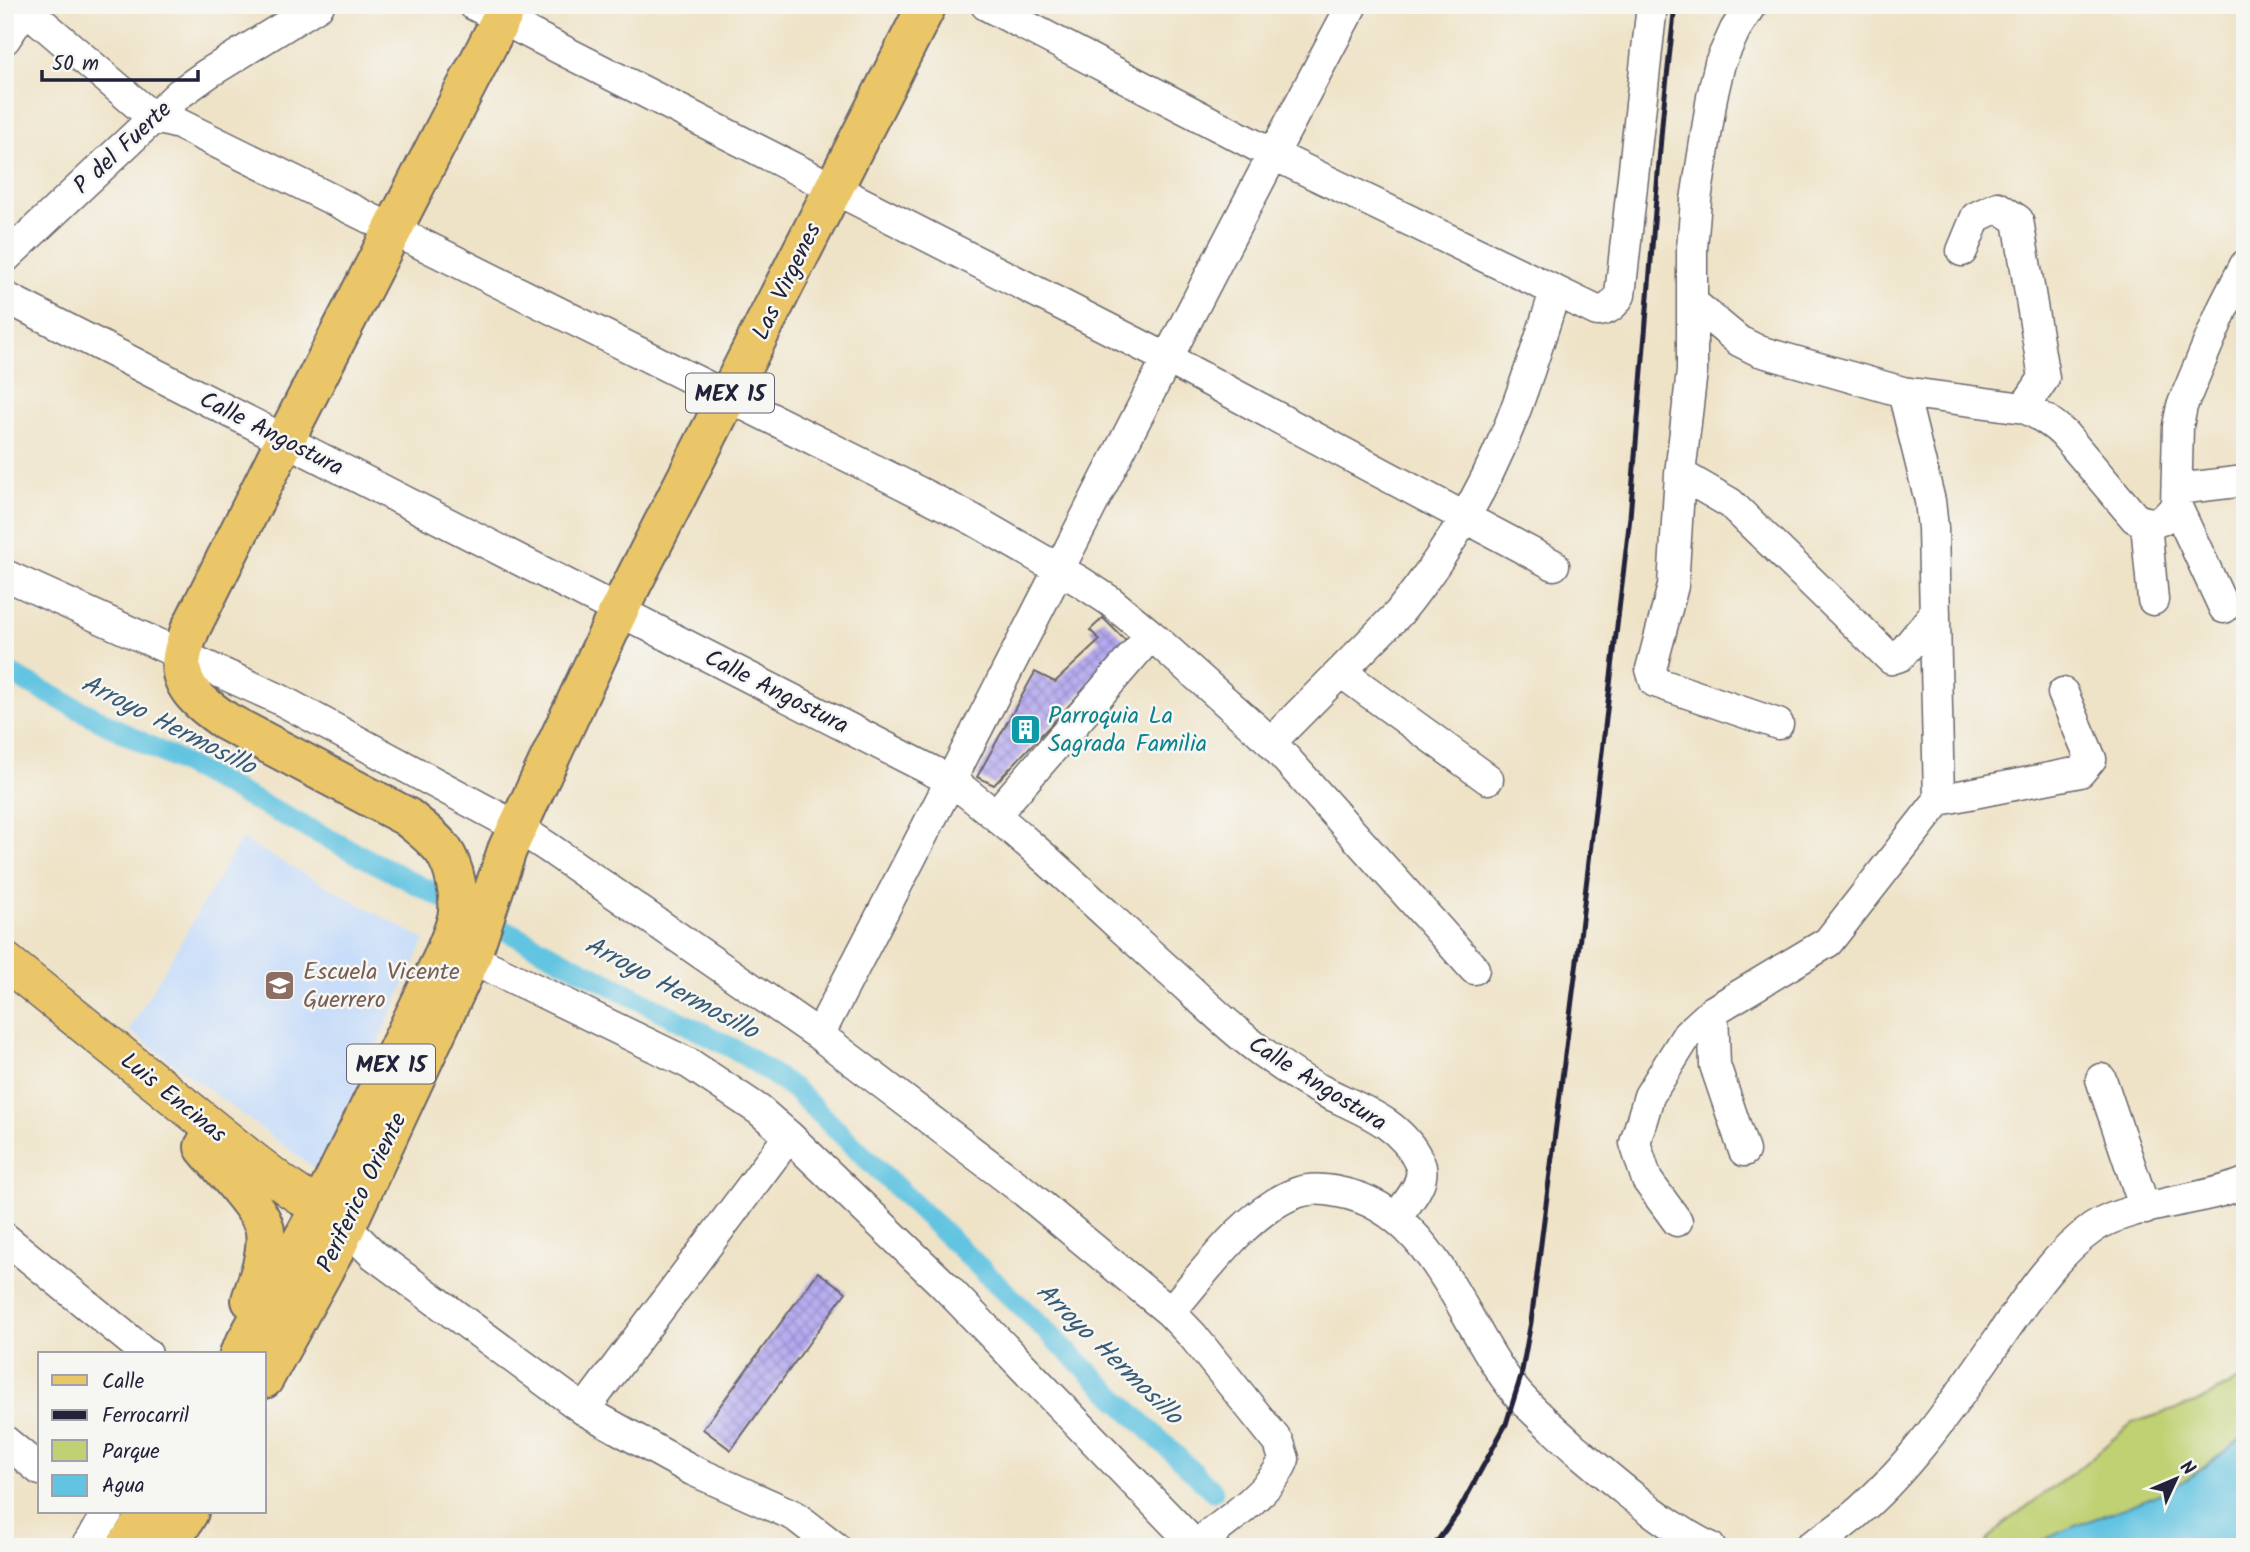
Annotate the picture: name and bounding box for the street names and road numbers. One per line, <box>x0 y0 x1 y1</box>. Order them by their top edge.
street label: P del Fuerte <box>64 91 182 205</box>
street label: Las Virgenes <box>742 216 833 347</box>
road number: MEX 15 <box>686 374 774 412</box>
street label: Calle Angostura <box>192 381 350 488</box>
street label: Calle Angostura <box>697 639 855 746</box>
street label: Calle Angostura <box>1240 1026 1394 1143</box>
street label: Luis Encinas <box>111 1043 235 1154</box>
road number: MEX 15 <box>347 1044 435 1084</box>
street label: Periferico Oriente <box>307 1106 418 1279</box>

